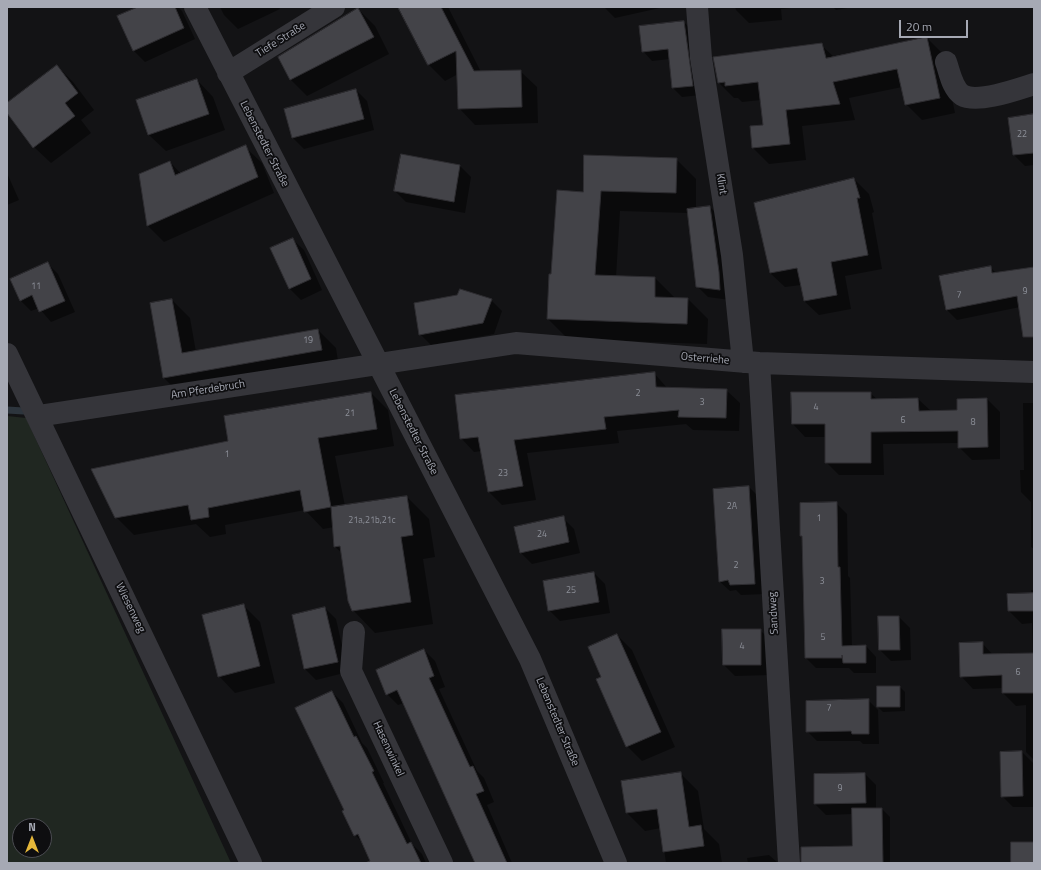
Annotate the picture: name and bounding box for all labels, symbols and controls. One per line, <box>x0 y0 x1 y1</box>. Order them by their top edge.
scale bar <box>901 12 970 38</box>
text: 20 m <box>906 17 932 36</box>
street label: Tiefe Straße <box>254 20 308 60</box>
street label: Lebenstedter Straße <box>237 99 291 189</box>
house number: 22 <box>1017 130 1027 140</box>
street label: Klint <box>713 173 729 195</box>
house number: 11 <box>31 282 41 292</box>
house number: 9 <box>1022 287 1028 297</box>
house number: 7 <box>956 291 962 301</box>
house number: 19 <box>303 336 313 346</box>
street label: Osterriehe <box>680 350 730 368</box>
street label: Am Pferdebruch <box>170 378 246 402</box>
street label: Lebenstedter Straße <box>386 387 440 477</box>
house number: 2 <box>635 389 641 399</box>
house number: 3 <box>699 398 705 408</box>
house number: 4 <box>813 403 819 413</box>
house number: 21 <box>345 409 355 419</box>
house number: 6 <box>900 416 906 426</box>
house number: 8 <box>970 418 976 428</box>
house number: 1 <box>224 450 230 460</box>
house number: 23 <box>498 469 508 479</box>
house number: 2A <box>727 502 737 512</box>
house number: 1 <box>816 514 822 524</box>
house number: 21a,21b,21c <box>348 516 396 526</box>
house number: 24 <box>537 530 547 540</box>
house number: 2 <box>733 561 739 571</box>
house number: 3 <box>819 577 825 587</box>
street label: Wiesenweg <box>112 581 148 635</box>
house number: 25 <box>566 586 576 596</box>
street label: Sandweg <box>766 591 782 635</box>
house number: 5 <box>820 633 826 643</box>
house number: 4 <box>739 642 745 652</box>
house number: 6 <box>1015 668 1021 678</box>
street label: Lebenstedter Straße <box>532 676 582 768</box>
house number: 7 <box>826 704 832 714</box>
street label: Hasenwinkel <box>369 719 407 779</box>
house number: 9 <box>837 784 843 794</box>
north arrow <box>12 818 52 858</box>
text: N <box>28 819 36 835</box>

